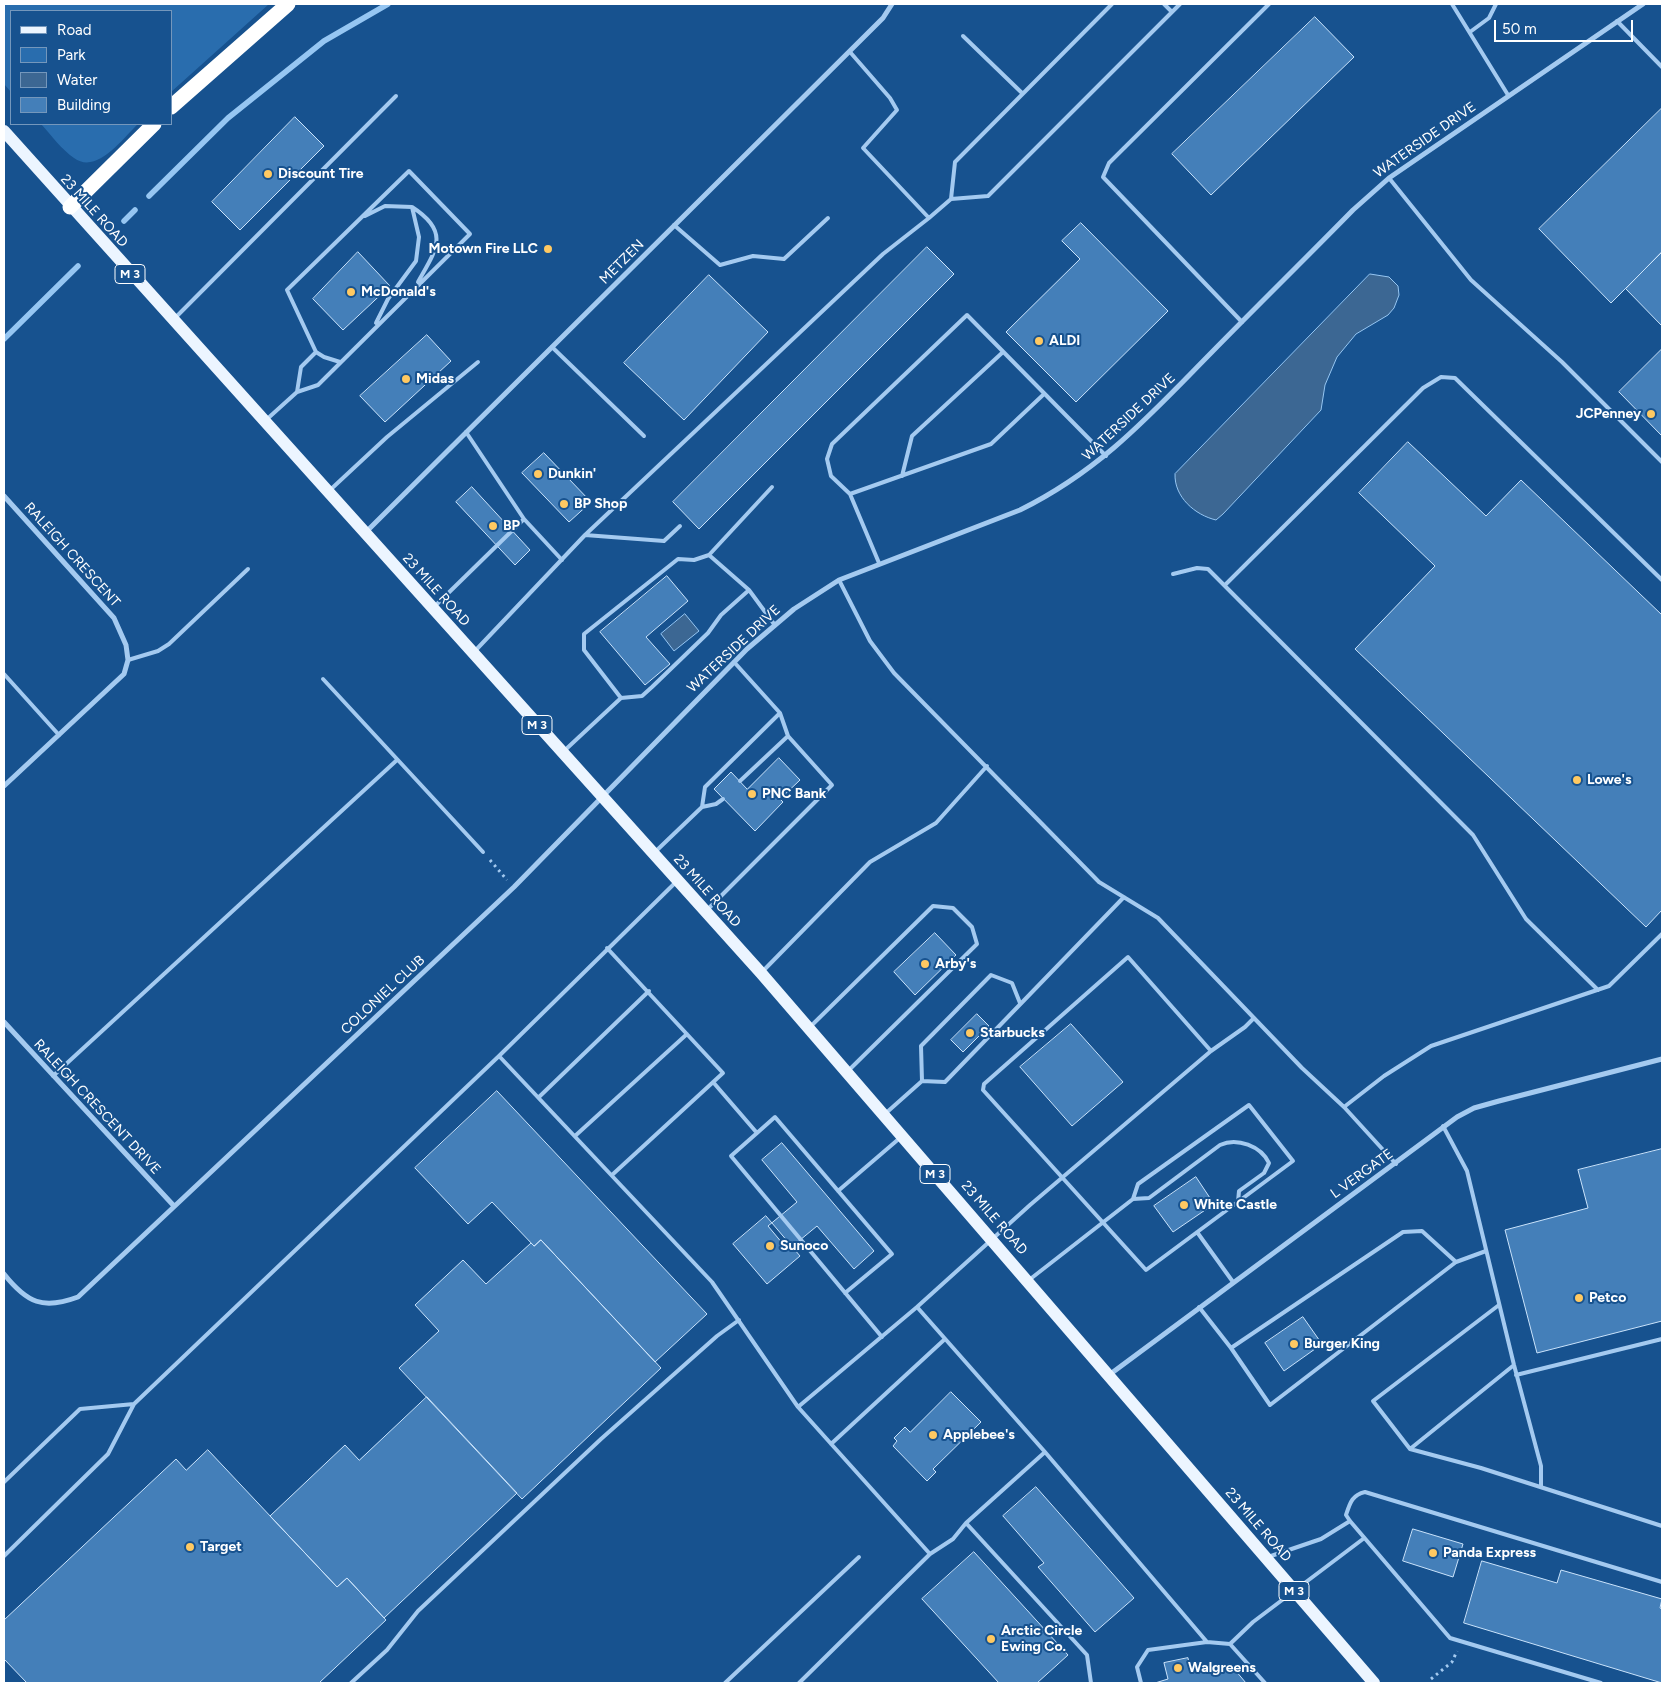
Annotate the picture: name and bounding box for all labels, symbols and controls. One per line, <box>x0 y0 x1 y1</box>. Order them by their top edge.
legend <box>10 10 172 125</box>
scale bar <box>1496 10 1635 42</box>
text: 50 m <box>1502 20 1537 38</box>
text: Road <box>57 21 92 39</box>
text: Park <box>57 46 86 64</box>
text: Water <box>57 71 97 89</box>
text: Building <box>57 96 111 114</box>
street label: WATERSIDE DRIVE <box>1371 98 1479 182</box>
place label: Discount Tire <box>278 166 364 182</box>
marker: Discount Tire <box>262 168 274 180</box>
street label: 23 MILE ROAD <box>57 171 131 251</box>
street label: METZEN <box>596 236 648 288</box>
place label: Motown Fire LLC <box>429 241 538 257</box>
marker: Motown Fire LLC <box>542 243 554 255</box>
road number: M 3 <box>115 264 145 284</box>
place label: McDonald's <box>361 284 436 300</box>
marker: McDonald's <box>345 286 357 298</box>
place label: ALDI <box>1049 333 1080 349</box>
marker: ALDI <box>1033 335 1045 347</box>
street label: WATERSIDE DRIVE <box>1079 370 1179 464</box>
place label: Midas <box>416 371 454 387</box>
marker: Midas <box>400 373 412 385</box>
place label: JCPenney <box>1576 406 1641 422</box>
marker: JCPenney <box>1645 408 1657 420</box>
place label: Dunkin' <box>548 466 596 482</box>
marker: Dunkin' <box>532 468 544 480</box>
place label: BP Shop <box>574 496 627 512</box>
marker: BP Shop <box>558 498 570 510</box>
street label: RALEIGH CRESCENT <box>21 499 123 611</box>
place label: BP <box>503 518 520 534</box>
marker: BP <box>487 520 499 532</box>
street label: 23 MILE ROAD <box>399 550 473 630</box>
street label: WATERSIDE DRIVE <box>684 602 784 696</box>
road number: M 3 <box>522 716 552 734</box>
place label: Lowe's <box>1587 772 1632 788</box>
marker: Lowe's <box>1571 774 1583 786</box>
place label: PNC Bank <box>762 786 826 802</box>
marker: PNC Bank <box>746 788 758 800</box>
street label: 23 MILE ROAD <box>670 851 744 931</box>
street label: COLONIEL CLUB <box>338 952 428 1038</box>
place label: Arby's <box>935 956 976 972</box>
marker: Arby's <box>919 958 931 970</box>
place label: Starbucks <box>980 1025 1045 1041</box>
marker: Starbucks <box>964 1027 976 1039</box>
street label: RALEIGH CRESCENT DRIVE <box>30 1036 164 1178</box>
street label: L VERGATE <box>1327 1146 1397 1202</box>
road number: M 3 <box>920 1164 950 1184</box>
street label: 23 MILE ROAD <box>957 1178 1031 1258</box>
place label: White Castle <box>1194 1197 1277 1213</box>
marker: White Castle <box>1178 1199 1190 1211</box>
place label: Sunoco <box>780 1238 828 1254</box>
marker: Sunoco <box>764 1240 776 1252</box>
place label: Petco <box>1589 1290 1626 1306</box>
marker: Petco <box>1573 1292 1585 1304</box>
place label: Burger King <box>1304 1336 1380 1352</box>
marker: Burger King <box>1288 1338 1300 1350</box>
place label: Applebee's <box>943 1427 1015 1443</box>
marker: Applebee's <box>927 1429 939 1441</box>
street label: 23 MILE ROAD <box>1221 1485 1295 1565</box>
place label: Target <box>200 1539 242 1555</box>
marker: Target <box>184 1541 196 1553</box>
place label: Panda Express <box>1443 1545 1536 1561</box>
marker: Panda Express <box>1427 1547 1439 1559</box>
road number: M 3 <box>1279 1582 1309 1600</box>
place label: Arctic Circle Ewing Co. <box>1001 1623 1082 1655</box>
marker: Arctic Circle Ewing Co. <box>985 1633 997 1645</box>
place label: Walgreens <box>1188 1660 1256 1676</box>
marker: Walgreens <box>1172 1662 1184 1674</box>

